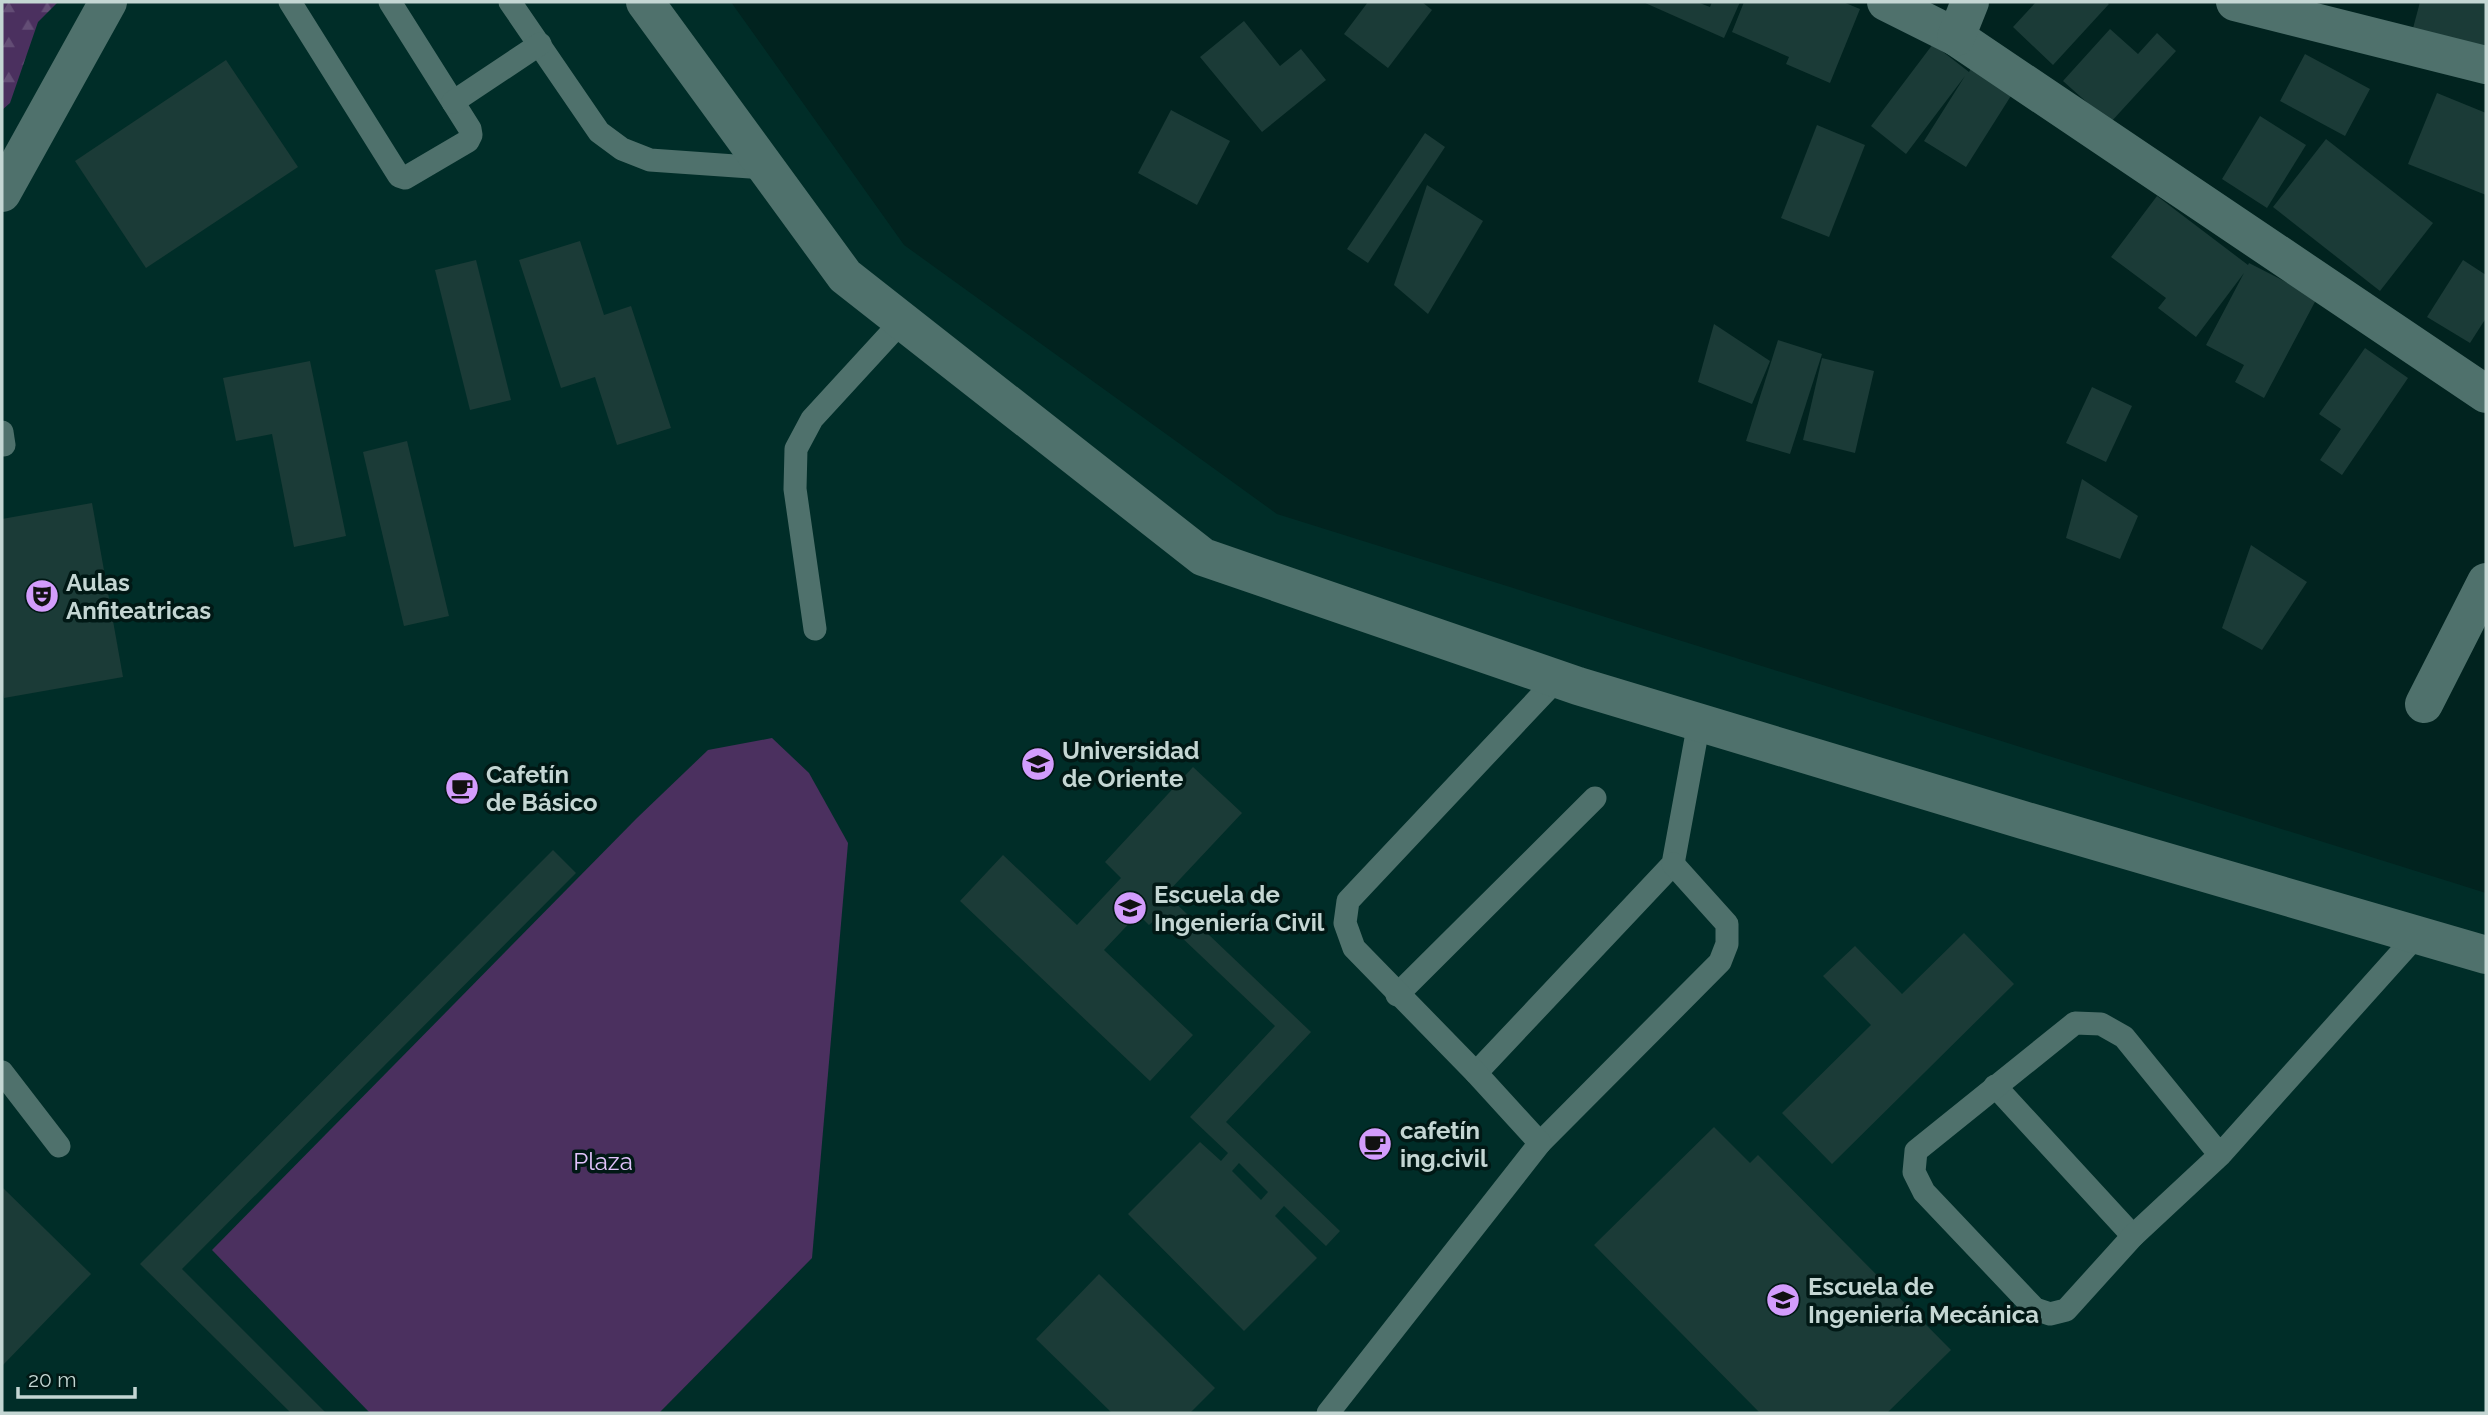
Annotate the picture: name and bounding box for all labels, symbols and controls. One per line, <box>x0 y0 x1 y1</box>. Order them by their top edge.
place label: Aulas Anfiteatricas <box>66 568 211 625</box>
theatre icon: Aulas Anfiteatricas <box>23 577 61 615</box>
place label: Universidad de Oriente <box>1062 736 1200 793</box>
school or university icon: Universidad de Oriente <box>1019 745 1057 783</box>
place label: Cafetín de Básico <box>486 760 598 817</box>
cafe icon: Cafetín de Básico <box>443 769 481 807</box>
place label: Escuela de Ingeniería Civil <box>1154 880 1325 937</box>
school or university icon: Escuela de Ingeniería Civil <box>1111 889 1149 927</box>
place label: cafetín ing.civil <box>1400 1116 1488 1173</box>
cafe icon: cafetín ing.civil <box>1356 1125 1394 1163</box>
park label: Plaza <box>573 1147 633 1176</box>
place label: Escuela de Ingeniería Mecánica <box>1808 1272 2039 1329</box>
school or university icon: Escuela de Ingeniería Mecánica <box>1764 1281 1802 1319</box>
scale bar <box>18 1356 135 1400</box>
text: 20 m <box>28 1367 76 1392</box>

